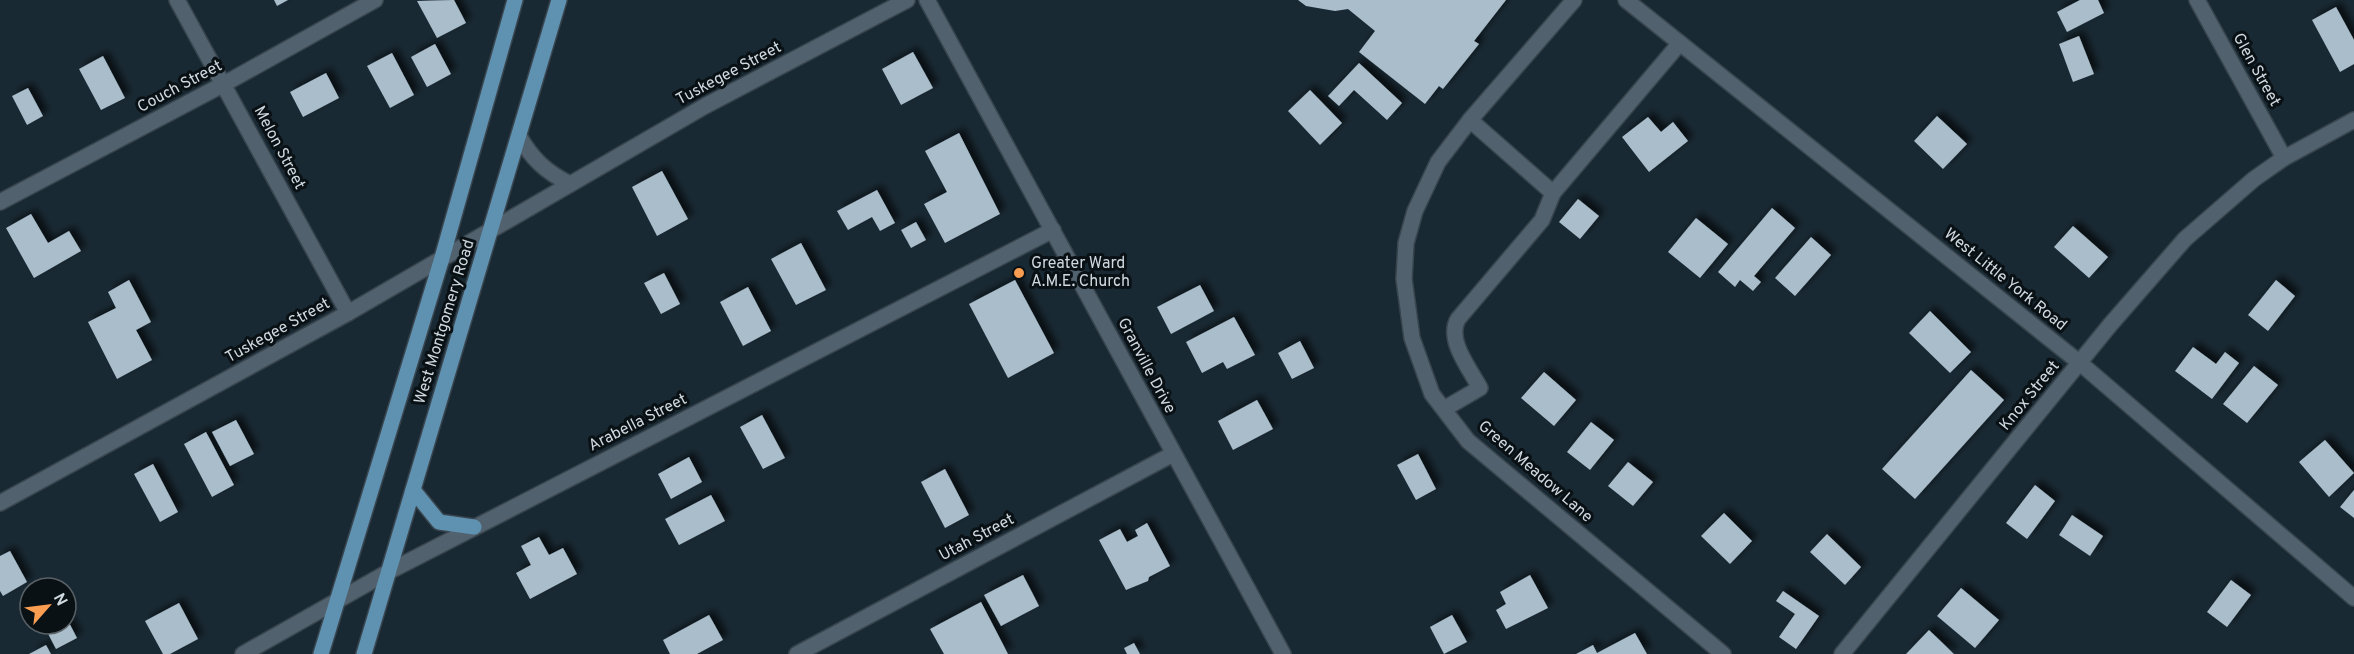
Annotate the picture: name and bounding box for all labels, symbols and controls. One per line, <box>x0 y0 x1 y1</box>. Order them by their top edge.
street label: Glen Street <box>2228 30 2284 110</box>
street label: Tuskegee Street <box>673 38 785 110</box>
street label: Couch Street <box>134 56 226 118</box>
street label: Melon Street <box>249 103 309 193</box>
street label: West Little York Road <box>1940 224 2070 336</box>
street label: West Montgomery Road <box>410 237 480 407</box>
place label: Greater Ward A.M.E. Church <box>1031 254 1130 292</box>
marker: Greater Ward A.M.E. Church <box>1012 266 1026 280</box>
street label: Tuskegee Street <box>222 294 334 368</box>
street label: Granville Drive <box>1112 315 1180 417</box>
street label: Knox Street <box>1996 357 2064 435</box>
street label: Arabella Street <box>585 390 691 456</box>
street label: Green Meadow Lane <box>1473 417 1597 527</box>
street label: Utah Street <box>936 510 1018 566</box>
north arrow <box>18 576 78 636</box>
text: N <box>48 590 71 610</box>

